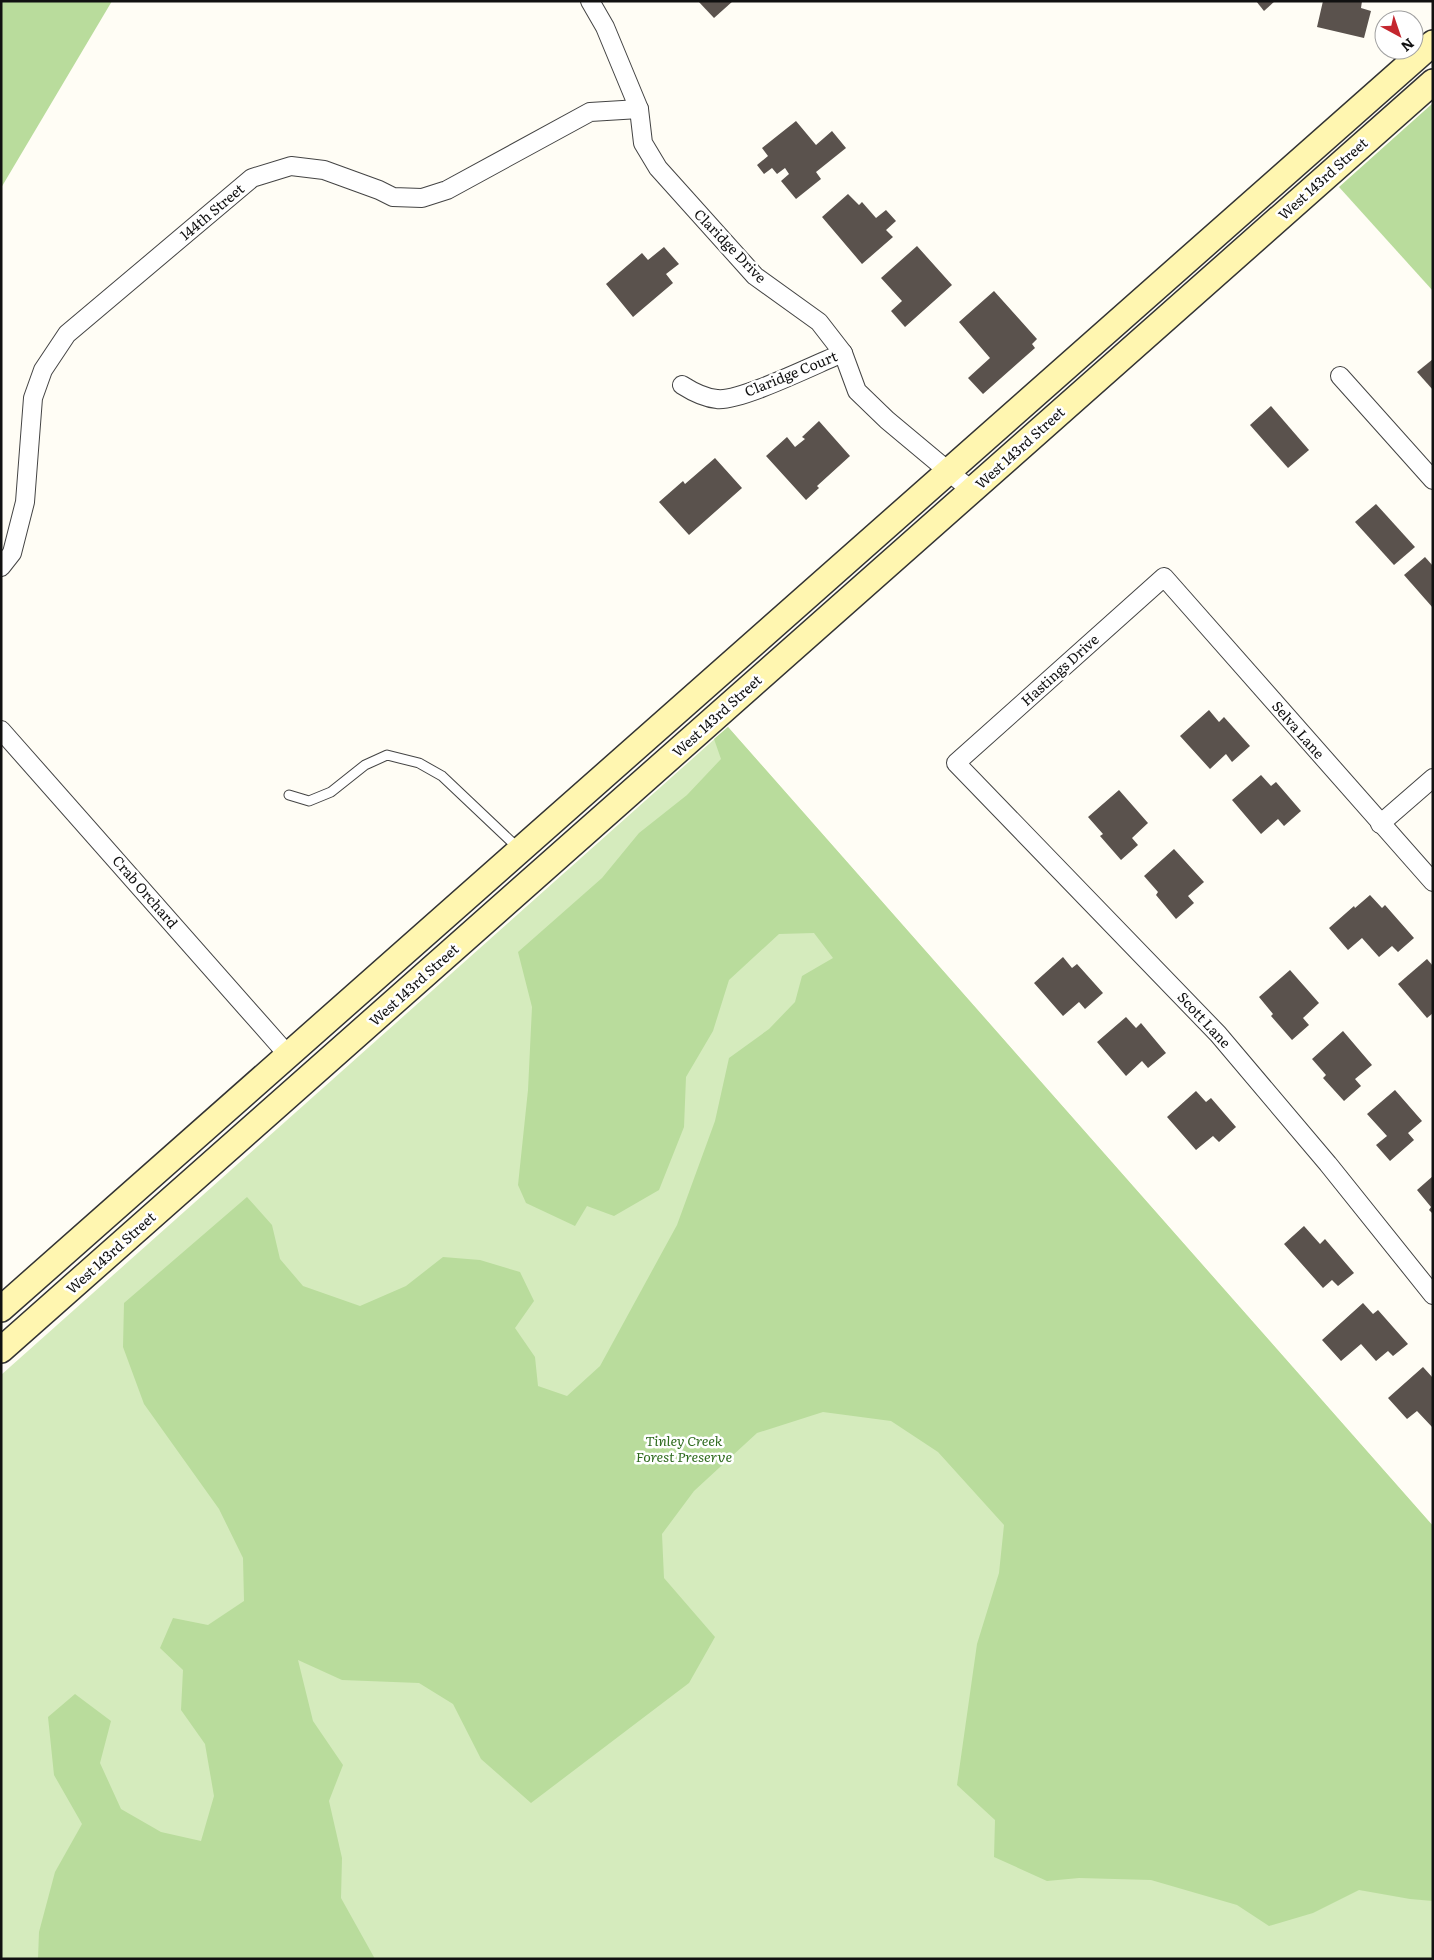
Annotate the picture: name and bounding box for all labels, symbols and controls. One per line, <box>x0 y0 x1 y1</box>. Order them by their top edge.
north arrow <box>1374 10 1424 60</box>
text: N <box>1397 34 1419 57</box>
street label: West 143rd Street <box>1273 132 1372 224</box>
street label: 144th Street <box>175 178 248 244</box>
street label: Claridge Drive <box>690 204 771 287</box>
street label: Claridge Court <box>741 345 840 401</box>
street label: West 143rd Street <box>970 401 1069 493</box>
street label: Hastings Drive <box>1016 629 1103 710</box>
street label: West 143rd Street <box>667 669 766 761</box>
street label: Selva Lane <box>1268 696 1330 763</box>
street label: Crab Orchard <box>108 851 183 932</box>
street label: West 143rd Street <box>364 938 463 1030</box>
street label: Scott Lane <box>1173 987 1236 1052</box>
street label: West 143rd Street <box>61 1206 160 1298</box>
park label: Tinley Creek Forest Preserve <box>636 1430 733 1466</box>

